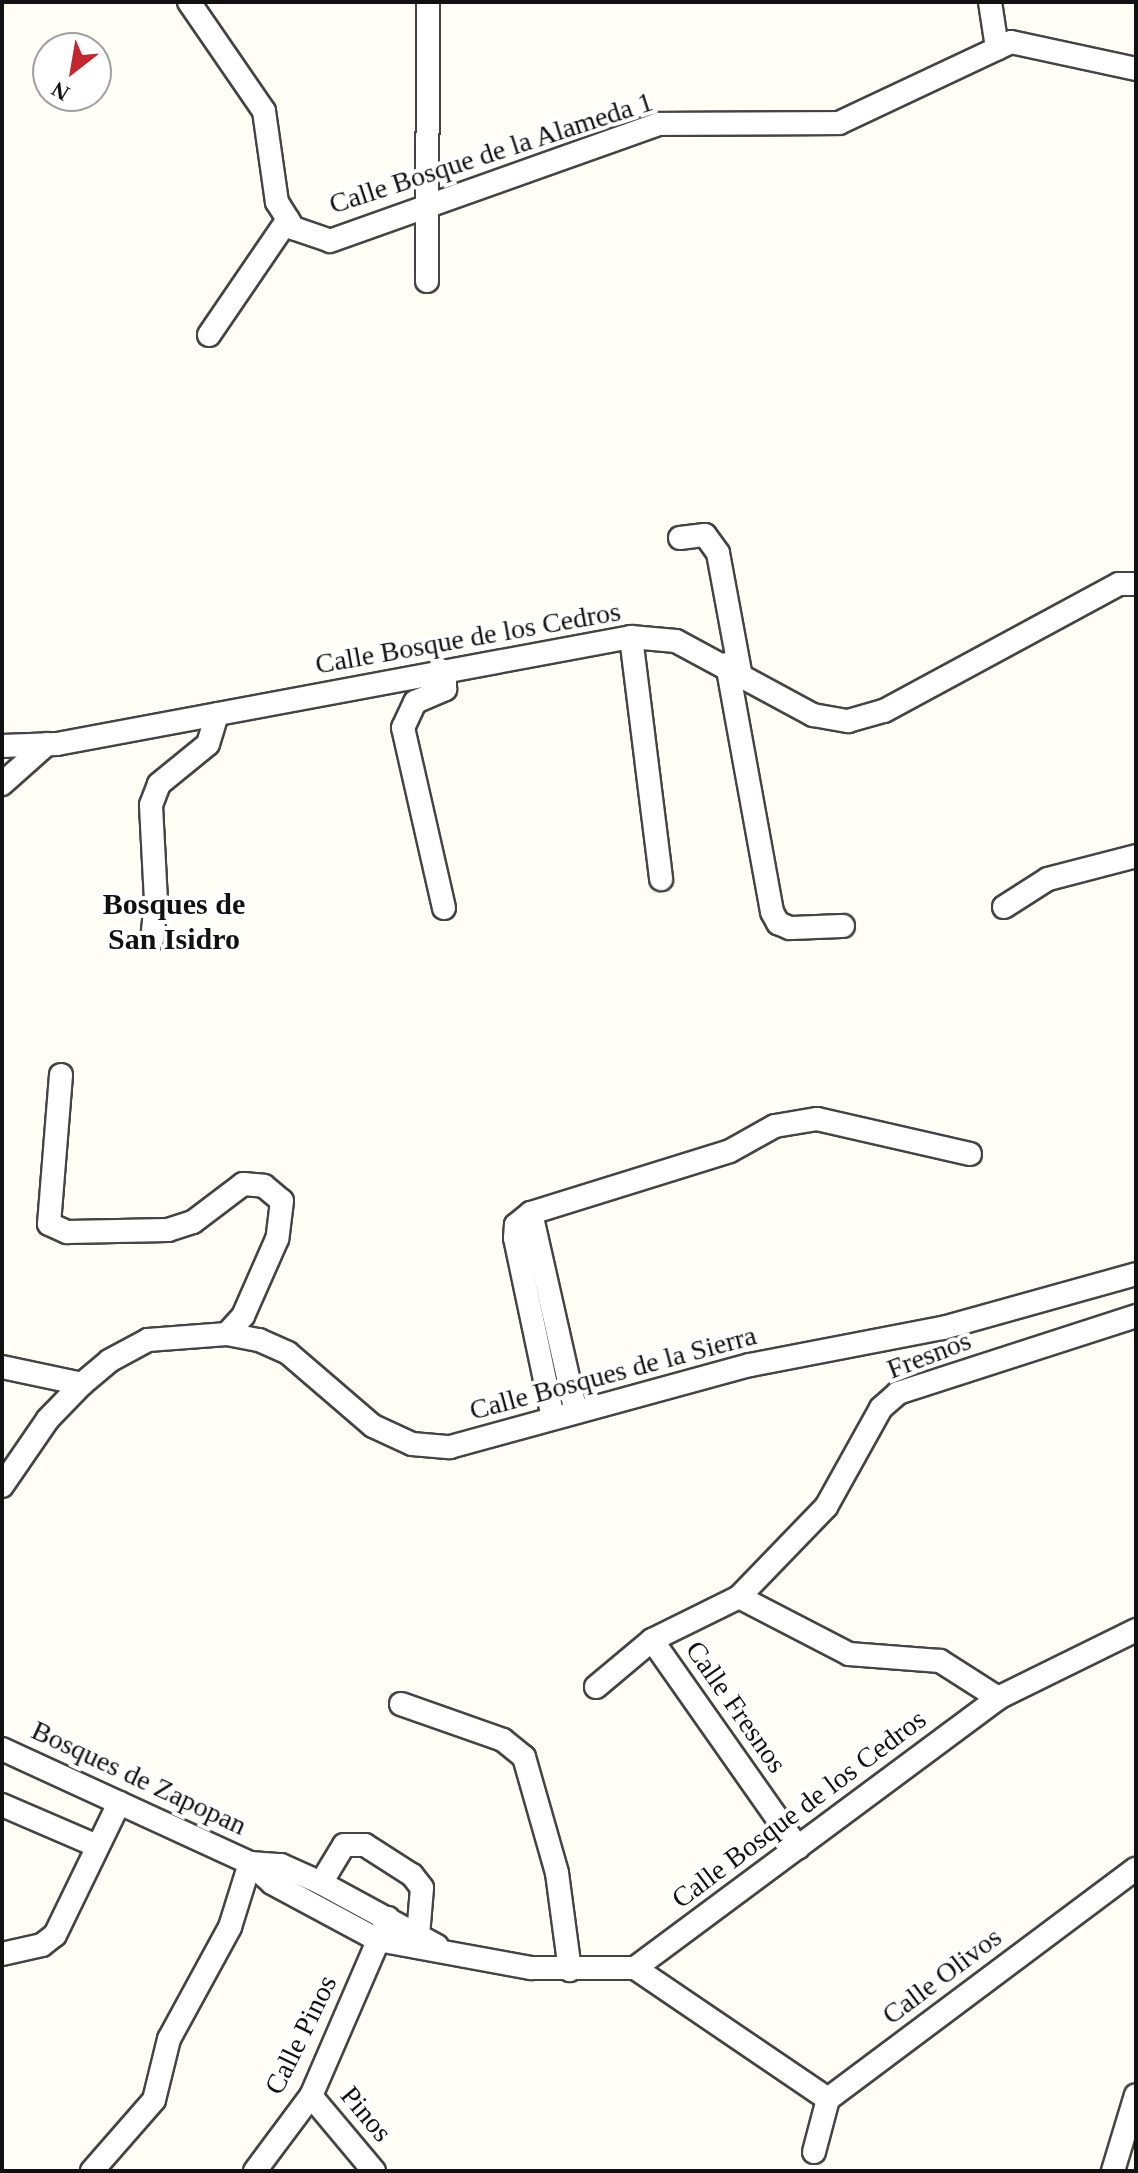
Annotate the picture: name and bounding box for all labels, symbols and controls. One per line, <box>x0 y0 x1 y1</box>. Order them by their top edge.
north arrow <box>32 32 112 112</box>
text: N <box>47 76 74 106</box>
street label: Calle Bosque de la Alameda 1 <box>324 85 658 221</box>
street label: Calle Bosque de los Cedros <box>313 595 623 681</box>
district label: Bosques de San Isidro <box>103 886 245 956</box>
street label: Calle Bosques de la Sierra <box>466 1319 760 1427</box>
street label: Fresnos <box>882 1324 976 1386</box>
street label: Calle Fresnos <box>678 1635 794 1779</box>
street label: Calle Bosque de los Cedros <box>665 1702 933 1916</box>
street label: Bosques de Zapopan <box>26 1713 252 1843</box>
street label: Calle Olivos <box>876 1920 1008 2032</box>
street label: Calle Pinos <box>258 1970 344 2100</box>
street label: Pinos <box>333 2079 399 2149</box>

